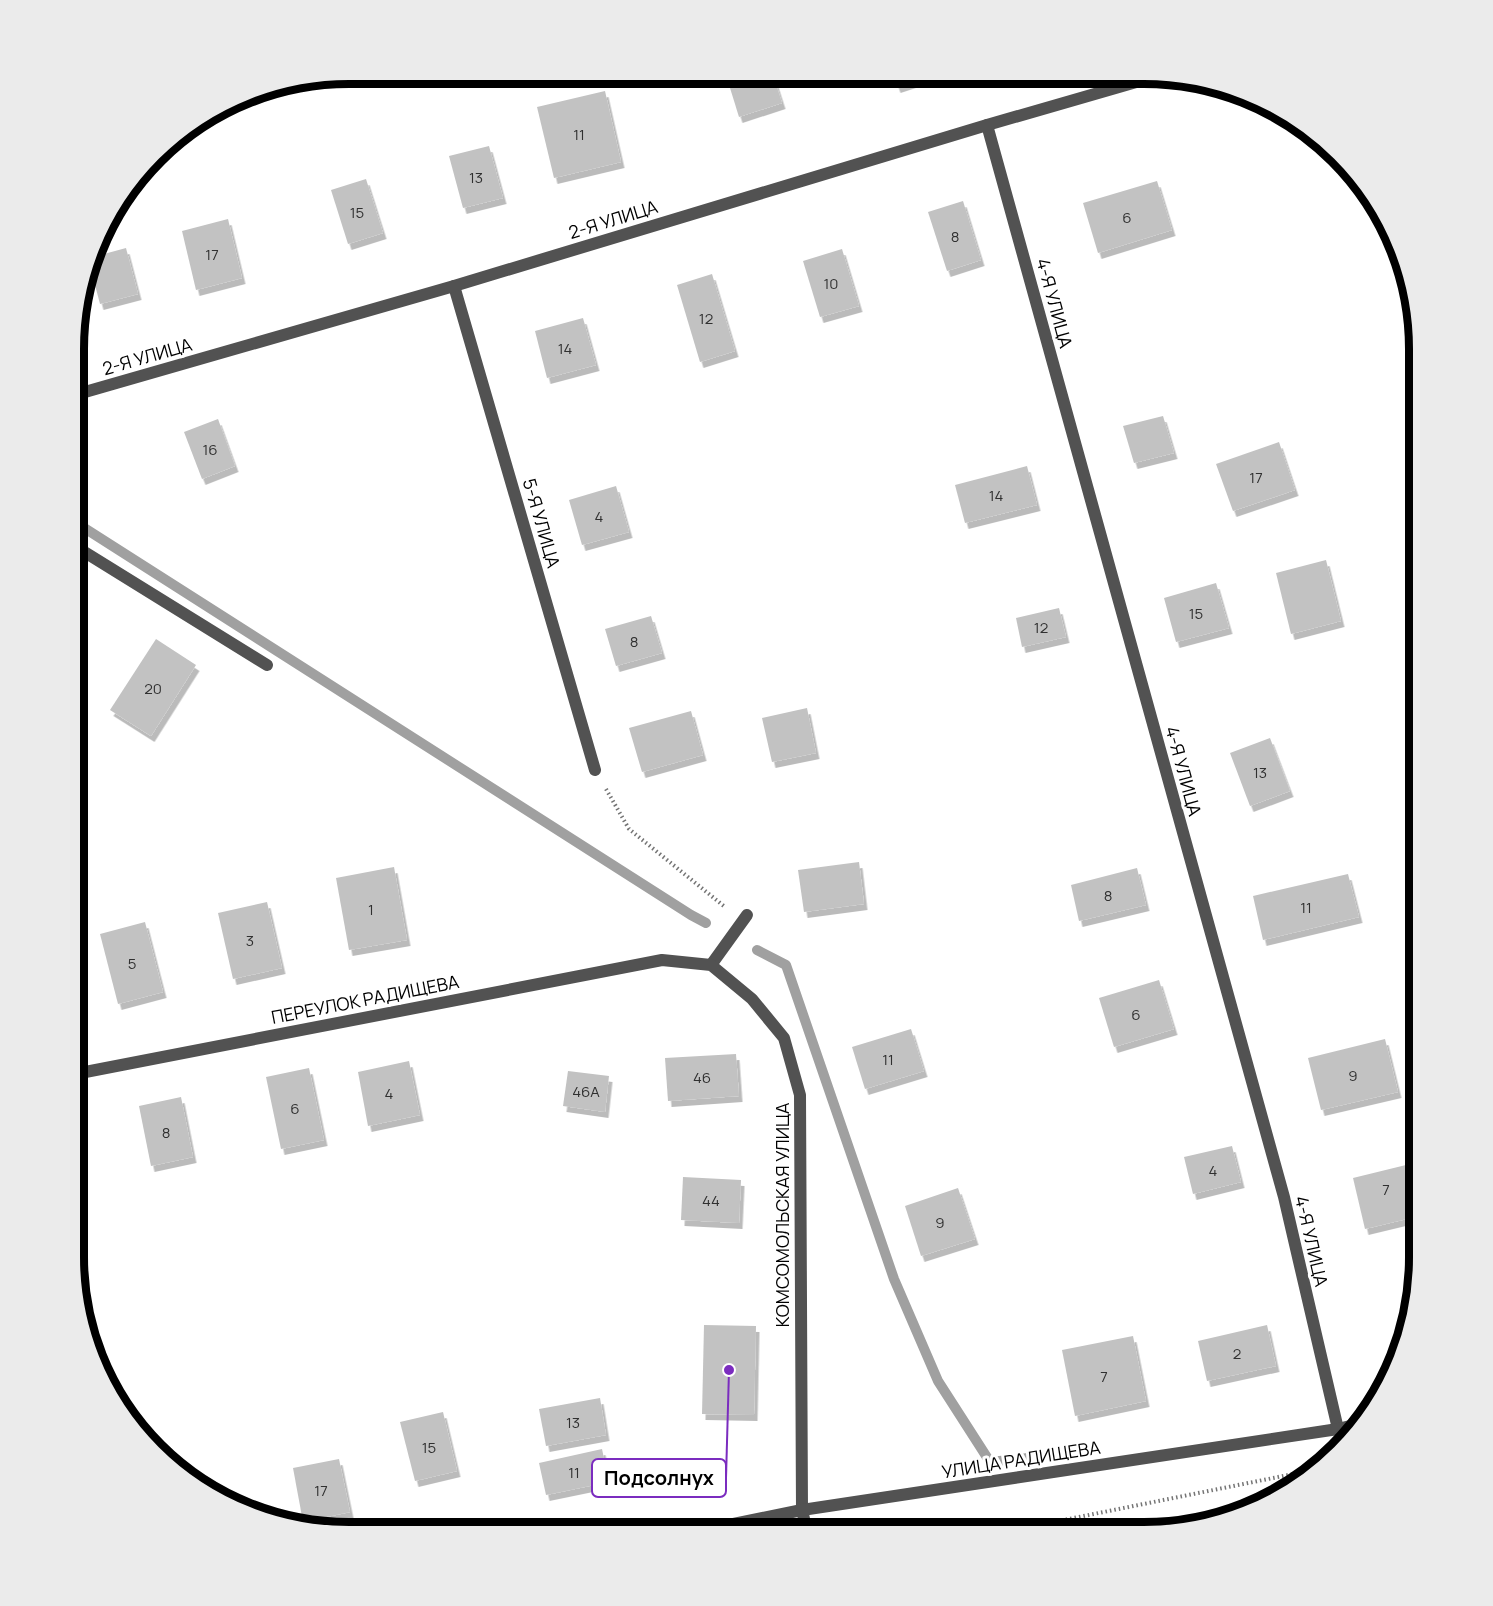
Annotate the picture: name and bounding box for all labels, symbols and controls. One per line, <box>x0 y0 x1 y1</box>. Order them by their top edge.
house number: 11 <box>573 124 585 145</box>
house number: 13 <box>469 167 483 188</box>
street label: 2-Я УЛИЦА <box>566 194 661 244</box>
house number: 15 <box>350 202 364 223</box>
house number: 6 <box>1122 207 1132 228</box>
house number: 8 <box>951 226 959 247</box>
house number: 17 <box>205 244 219 265</box>
street label: 4-Я УЛИЦА <box>1031 255 1079 351</box>
house number: 10 <box>824 273 839 294</box>
house number: 12 <box>699 308 713 329</box>
street label: 2-Я УЛИЦА <box>100 332 195 380</box>
house number: 14 <box>558 338 572 359</box>
house number: 16 <box>202 439 218 460</box>
house number: 17 <box>1249 467 1263 488</box>
street label: 5-Я УЛИЦА <box>518 475 566 571</box>
house number: 14 <box>989 485 1003 506</box>
house number: 4 <box>595 506 604 527</box>
house number: 15 <box>1189 603 1203 624</box>
house number: 12 <box>1034 617 1048 638</box>
house number: 8 <box>630 631 638 652</box>
house number: 20 <box>144 678 162 699</box>
street label: 4-Я УЛИЦА <box>1160 723 1208 819</box>
house number: 13 <box>1253 762 1267 783</box>
house number: 8 <box>1104 885 1112 906</box>
house number: 11 <box>1300 897 1312 918</box>
house number: 1 <box>368 899 374 920</box>
house number: 3 <box>246 930 254 951</box>
house number: 5 <box>128 953 136 974</box>
street label: ПЕРЕУЛОК РАДИЩЕВА <box>269 969 462 1029</box>
house number: 6 <box>1131 1004 1141 1025</box>
house number: 11 <box>882 1049 894 1070</box>
house number: 9 <box>1348 1065 1358 1086</box>
house number: 46 <box>693 1067 711 1088</box>
house number: 46А <box>572 1081 600 1102</box>
house number: 4 <box>385 1083 394 1104</box>
house number: 6 <box>290 1098 300 1119</box>
street label: КОМСОМОЛЬСКАЯ УЛИЦА <box>770 1102 794 1327</box>
house number: 8 <box>162 1122 170 1143</box>
house number: 4 <box>1209 1160 1218 1181</box>
house number: 7 <box>1382 1179 1390 1200</box>
house number: 44 <box>702 1190 720 1211</box>
street label: 4-Я УЛИЦА <box>1290 1193 1334 1289</box>
house number: 9 <box>935 1212 945 1233</box>
house number: 2 <box>1233 1343 1241 1364</box>
house number: 7 <box>1100 1366 1108 1387</box>
house number: 13 <box>566 1412 580 1433</box>
street label: УЛИЦА РАДИЩЕВА <box>940 1435 1103 1483</box>
house number: 15 <box>422 1437 436 1458</box>
callout: Подсолнух <box>592 1459 726 1497</box>
house number: 11 <box>568 1462 580 1483</box>
text: Подсолнух <box>604 1464 714 1491</box>
house number: 17 <box>314 1480 328 1501</box>

